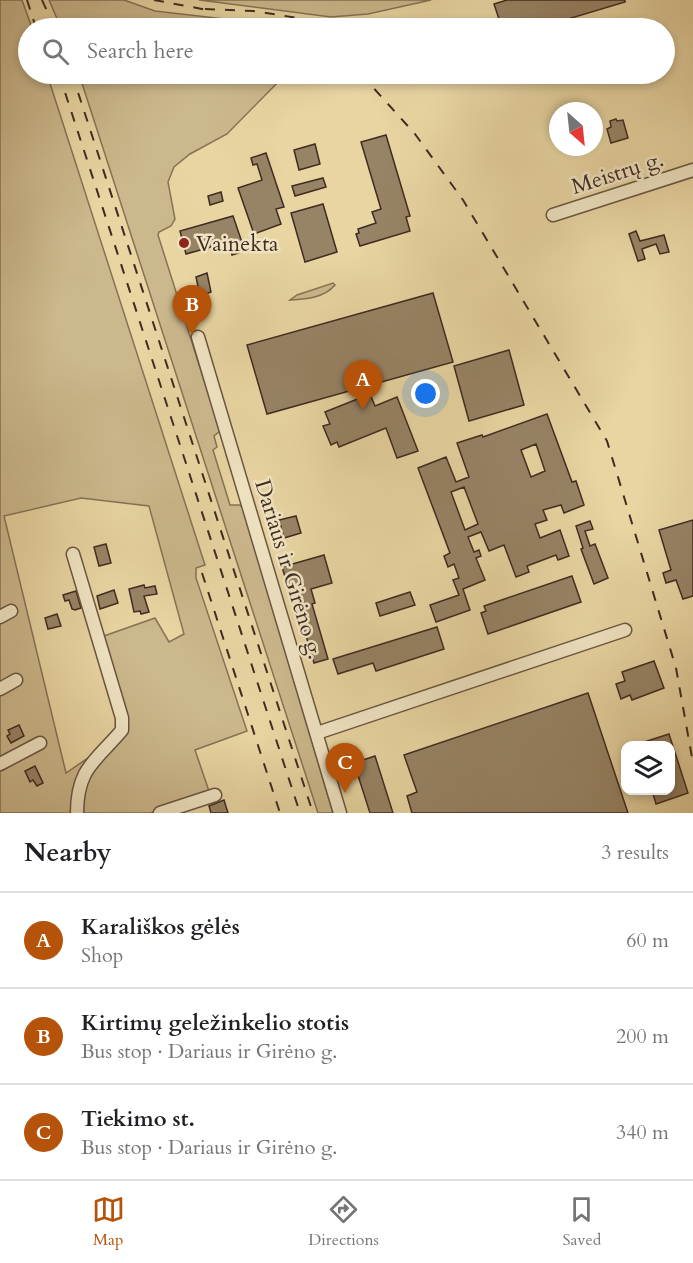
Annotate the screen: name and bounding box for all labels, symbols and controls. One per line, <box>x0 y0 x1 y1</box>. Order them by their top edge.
search box <box>18 18 675 84</box>
icon: search <box>39 35 72 68</box>
text: Search here <box>87 36 194 66</box>
north arrow <box>549 102 603 156</box>
street label: Meistrų g. <box>567 144 667 202</box>
place label: Vainekta <box>196 229 279 259</box>
marker: Vainekta <box>177 236 191 250</box>
pin: B <box>172 286 212 335</box>
pin: A <box>344 360 382 410</box>
your location <box>411 379 440 408</box>
street label: Dariaus ir Girėno g. <box>247 476 331 663</box>
map controls <box>621 741 675 795</box>
button: layers <box>621 741 675 795</box>
pin: C <box>326 744 364 793</box>
text: Nearby <box>24 835 112 870</box>
text: 3 results <box>601 839 669 866</box>
text: Karališkos gėlės <box>81 912 240 942</box>
text: A <box>36 927 51 954</box>
text: 60 m <box>626 927 669 954</box>
text: Shop <box>81 942 123 969</box>
text: Kirtimų geležinkelio stotis <box>81 1008 349 1038</box>
text: B <box>36 1023 51 1050</box>
text: 200 m <box>616 1023 669 1050</box>
text: Bus stop · Dariaus ir Girėno g. <box>81 1038 337 1065</box>
text: Tiekimo st. <box>81 1104 195 1134</box>
text: C <box>36 1119 51 1146</box>
text: 340 m <box>616 1119 669 1146</box>
text: Bus stop · Dariaus ir Girėno g. <box>81 1134 337 1161</box>
tab: Map <box>92 1193 125 1251</box>
tab: Directions <box>308 1193 379 1251</box>
tab: Saved <box>562 1193 601 1251</box>

